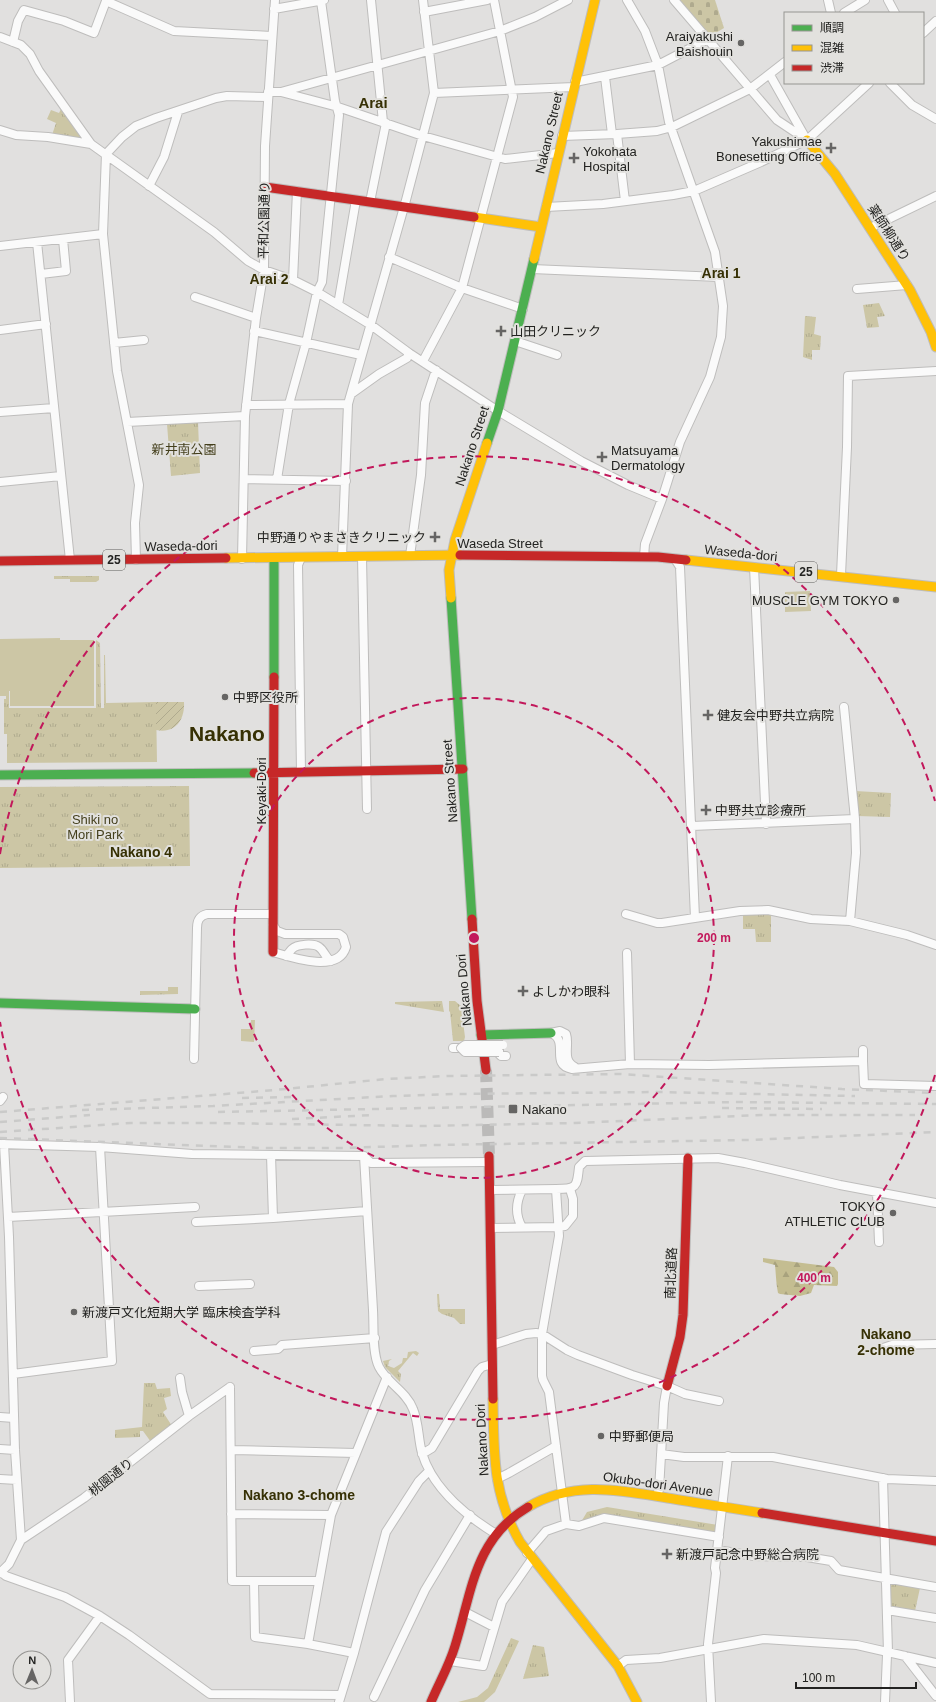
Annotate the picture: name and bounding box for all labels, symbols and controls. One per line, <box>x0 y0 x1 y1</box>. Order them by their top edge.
legend <box>784 12 924 84</box>
text: 順調 <box>820 21 844 35</box>
place label: Araiyakushi Baishouin <box>666 29 733 59</box>
marker: Araiyakushi Baishouin <box>736 38 746 48</box>
text: 混雑 <box>820 41 844 55</box>
text: 渋滞 <box>820 61 844 75</box>
street label: Nakano Street <box>532 90 566 175</box>
district label: Arai <box>358 94 388 111</box>
place label: Yakushimae Bonesetting Office <box>716 134 822 164</box>
marker: Yakushimae Bonesetting Office <box>825 142 837 154</box>
place label: Yokohata Hospital <box>583 144 638 174</box>
marker: Yokohata Hospital <box>568 152 580 164</box>
street label: 平和公園通り <box>256 181 272 259</box>
street label: 薬師柳通り <box>865 202 913 264</box>
district label: Arai 1 <box>702 265 741 281</box>
district label: Arai 2 <box>250 271 289 287</box>
place label: 山田クリニック <box>510 324 601 339</box>
marker: 山田クリニック <box>495 325 507 337</box>
street label: Nakano Street <box>452 404 492 488</box>
park label: 新井南公園 <box>151 442 217 457</box>
place label: Matsuyama Dermatology <box>611 443 685 473</box>
marker: Matsuyama Dermatology <box>596 451 608 463</box>
place label: 中野通りやまさきクリニック <box>257 530 426 545</box>
marker: 中野通りやまさきクリニック <box>429 531 441 543</box>
street label: Waseda Street <box>457 536 543 551</box>
street label: Waseda-dori <box>144 538 218 554</box>
street label: Waseda-dori <box>704 542 778 564</box>
road number: 25 <box>103 550 125 570</box>
road number: 25 <box>795 562 817 582</box>
place label: MUSCLE GYM TOKYO <box>752 593 888 608</box>
marker: MUSCLE GYM TOKYO <box>891 595 901 605</box>
place label: 中野区役所 <box>233 690 298 705</box>
marker: 中野区役所 <box>220 692 230 702</box>
place label: 健友会中野共立病院 <box>717 708 834 723</box>
marker: 健友会中野共立病院 <box>702 709 714 721</box>
district label: Nakano <box>189 722 265 745</box>
street label: Nakano Street <box>440 739 460 823</box>
street label: Keyaki-Dori <box>254 757 269 825</box>
place label: 中野共立診療所 <box>715 803 806 818</box>
marker: 中野共立診療所 <box>700 804 712 816</box>
park label: Shiki no Mori Park <box>67 812 123 842</box>
district label: Nakano 4 <box>110 844 172 860</box>
centre of rings <box>467 931 481 945</box>
text: 200 m <box>697 931 731 945</box>
street label: Nakano Dori <box>453 953 475 1027</box>
place label: よしかわ眼科 <box>532 984 610 999</box>
marker: よしかわ眼科 <box>517 985 529 997</box>
place label: Nakano <box>522 1102 567 1117</box>
marker: Nakano <box>507 1103 519 1115</box>
place label: TOKYO ATHLETIC CLUB <box>785 1199 885 1229</box>
marker: TOKYO ATHLETIC CLUB <box>888 1208 898 1218</box>
street label: 南北道路 <box>663 1247 679 1299</box>
text: 400 m <box>797 1271 831 1285</box>
place label: 新渡戸文化短期大学 臨床検査学科 <box>82 1305 281 1320</box>
marker: 新渡戸文化短期大学 臨床検査学科 <box>69 1307 79 1317</box>
district label: Nakano 2-chome <box>857 1326 915 1358</box>
street label: Nakano Dori <box>473 1403 491 1476</box>
place label: 中野郵便局 <box>609 1429 674 1444</box>
marker: 中野郵便局 <box>596 1431 606 1441</box>
street label: 桃園通り <box>86 1455 136 1499</box>
street label: Okubo-dori Avenue <box>602 1469 714 1499</box>
district label: Nakano 3-chome <box>243 1487 355 1503</box>
place label: 新渡戸記念中野総合病院 <box>676 1547 819 1562</box>
marker: 新渡戸記念中野総合病院 <box>661 1548 673 1560</box>
north arrow <box>12 1650 52 1690</box>
text: N <box>28 1654 36 1666</box>
scale bar <box>796 1664 916 1690</box>
text: 100 m <box>802 1671 835 1685</box>

